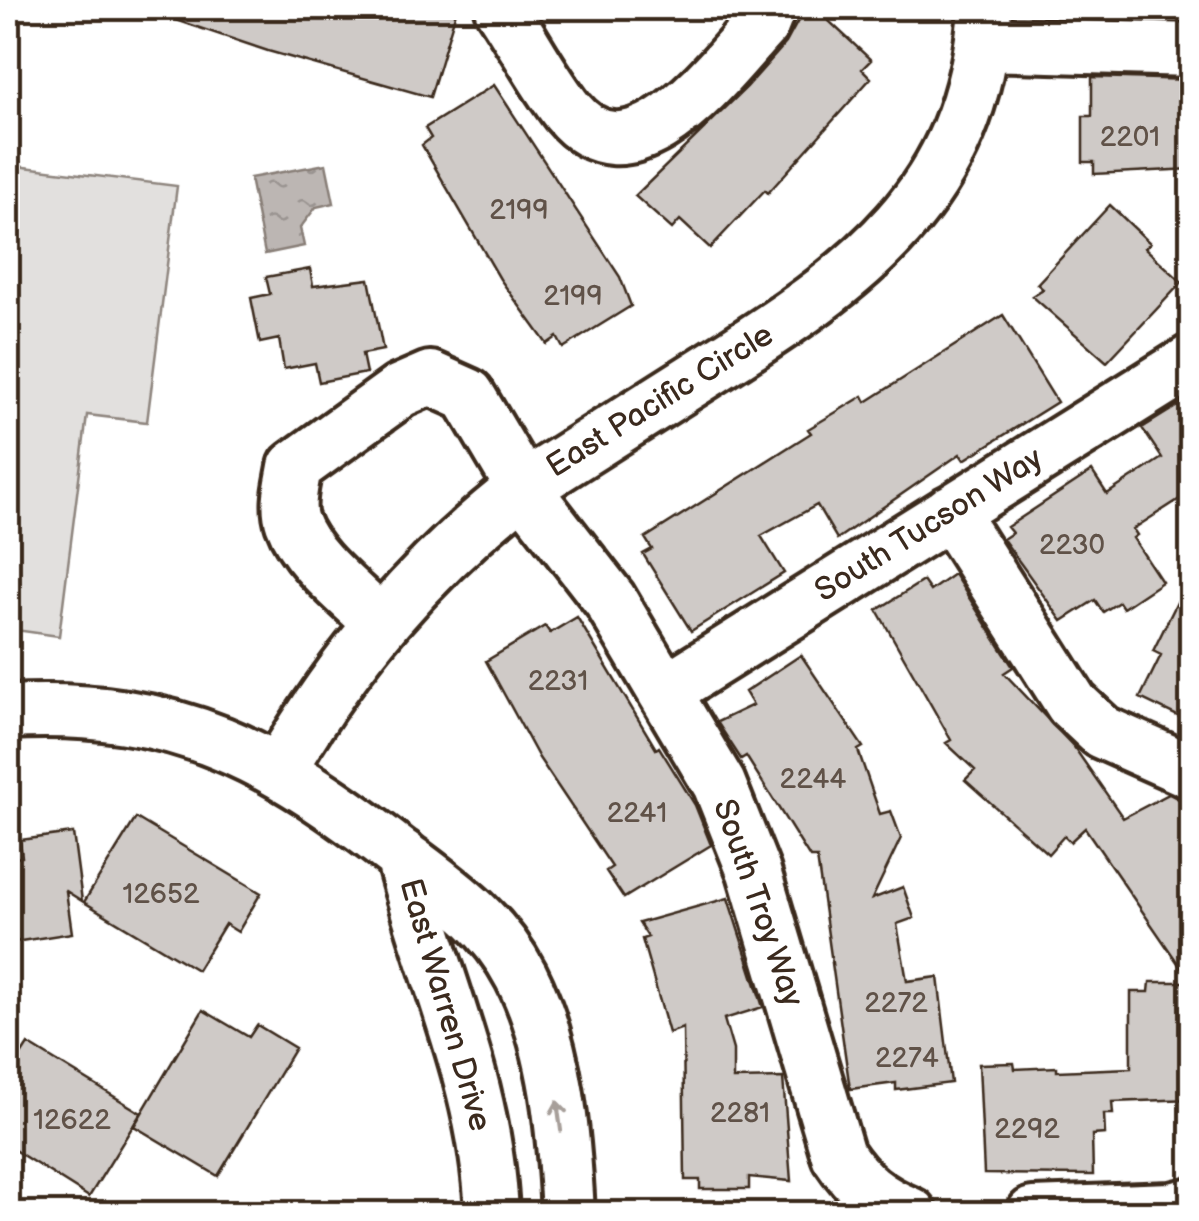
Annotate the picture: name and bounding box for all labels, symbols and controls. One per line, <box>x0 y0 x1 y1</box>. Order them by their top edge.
house number: 2201 <box>1100 121 1160 154</box>
house number: 2199 <box>489 194 549 227</box>
house number: 2199 <box>543 280 603 313</box>
street label: East Pacific Circle <box>539 315 781 486</box>
street label: South Tucson Way <box>808 439 1051 611</box>
house number: 2230 <box>1039 529 1105 562</box>
house number: 2231 <box>528 665 588 698</box>
house number: 2244 <box>780 763 846 796</box>
street label: South Troy Way <box>704 794 812 1012</box>
house number: 2241 <box>607 797 667 830</box>
street label: East Warren Drive <box>390 874 500 1136</box>
house number: 12652 <box>122 878 200 911</box>
house number: 2272 <box>864 987 928 1020</box>
house number: 2274 <box>875 1042 939 1075</box>
house number: 2281 <box>710 1097 770 1130</box>
one-way arrow <box>549 1101 567 1133</box>
house number: 12622 <box>33 1104 111 1137</box>
house number: 2292 <box>994 1113 1060 1146</box>

